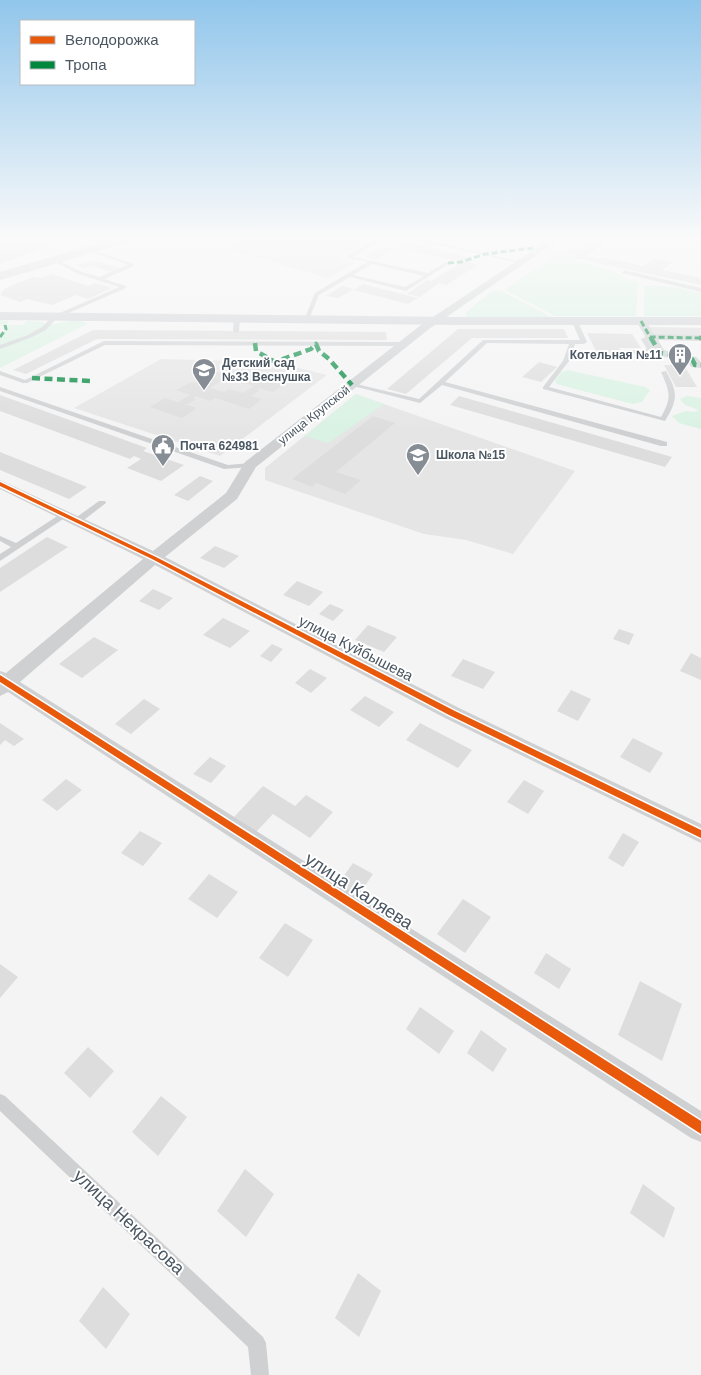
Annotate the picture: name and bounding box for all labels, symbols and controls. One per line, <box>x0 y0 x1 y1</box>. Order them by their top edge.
legend <box>20 20 195 85</box>
text: Велодорожка <box>65 31 159 48</box>
text: Тропа <box>65 56 107 73</box>
building icon: Котельная №11 <box>667 342 693 376</box>
place label: Котельная №11 <box>570 348 662 362</box>
place label: Детский сад №33 Веснушка <box>222 356 311 384</box>
school or university icon: Детский сад №33 Веснушка <box>191 357 217 391</box>
street label: улица Крупской <box>275 383 353 447</box>
public building icon: Почта 624981 <box>150 433 176 467</box>
place label: Почта 624981 <box>180 439 259 453</box>
school or university icon: Школа №15 <box>405 442 431 476</box>
place label: Школа №15 <box>436 448 506 462</box>
street label: улица Куйбышева <box>296 612 417 684</box>
street label: улица Каляева <box>301 849 418 934</box>
street label: улица Некрасова <box>70 1166 189 1279</box>

